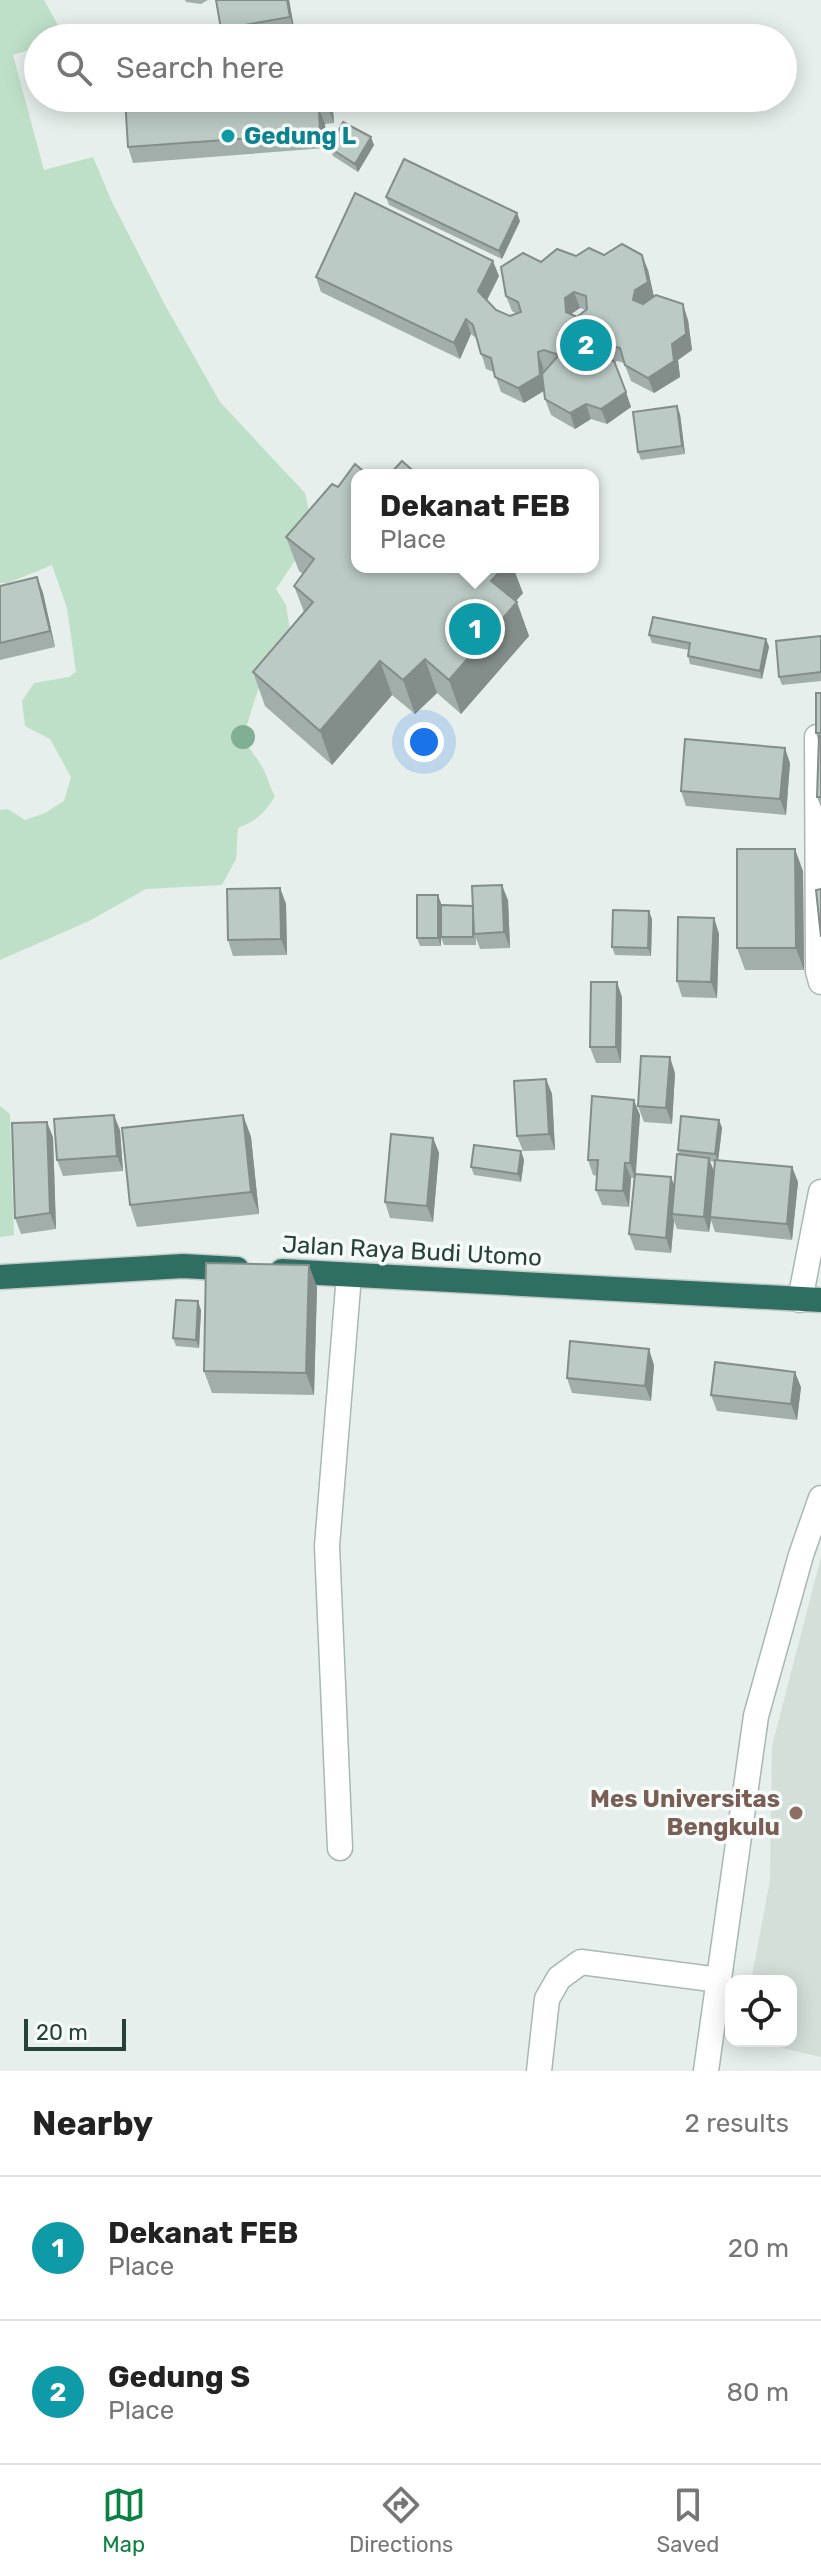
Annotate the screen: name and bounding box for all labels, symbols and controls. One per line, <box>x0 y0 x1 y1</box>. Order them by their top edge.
search box <box>24 24 797 112</box>
icon: search <box>52 46 96 90</box>
text: Search here <box>116 50 284 86</box>
place label: Gedung L <box>244 122 356 150</box>
marker: Gedung L <box>219 127 237 145</box>
pin: 2 <box>560 315 612 375</box>
popup <box>351 469 599 573</box>
text: Dekanat FEB <box>380 488 570 524</box>
text: Place <box>380 524 446 555</box>
pin: 1 <box>449 599 501 659</box>
your location <box>404 722 444 762</box>
street label: Jalan Raya Budi Utomo <box>281 1230 543 1272</box>
place label: Mes Universitas Bengkulu <box>590 1785 780 1841</box>
marker: Mes Universitas Bengkulu <box>787 1804 805 1822</box>
map controls <box>725 1975 797 2047</box>
button: locate <box>725 1975 797 2047</box>
scale bar <box>24 2015 126 2051</box>
text: 20 m <box>36 2019 88 2046</box>
text: Nearby <box>32 2103 153 2144</box>
text: 2 results <box>685 2108 789 2139</box>
text: Dekanat FEB <box>108 2215 298 2251</box>
text: 1 <box>52 2233 64 2264</box>
text: 20 m <box>728 2233 789 2264</box>
text: Place <box>108 2251 174 2282</box>
text: Gedung S <box>108 2359 250 2395</box>
text: 2 <box>50 2377 66 2408</box>
text: 80 m <box>726 2377 789 2408</box>
text: Place <box>108 2395 174 2426</box>
tab: Map <box>102 2483 146 2558</box>
tab: Directions <box>349 2483 453 2558</box>
tab: Saved <box>657 2483 719 2558</box>

